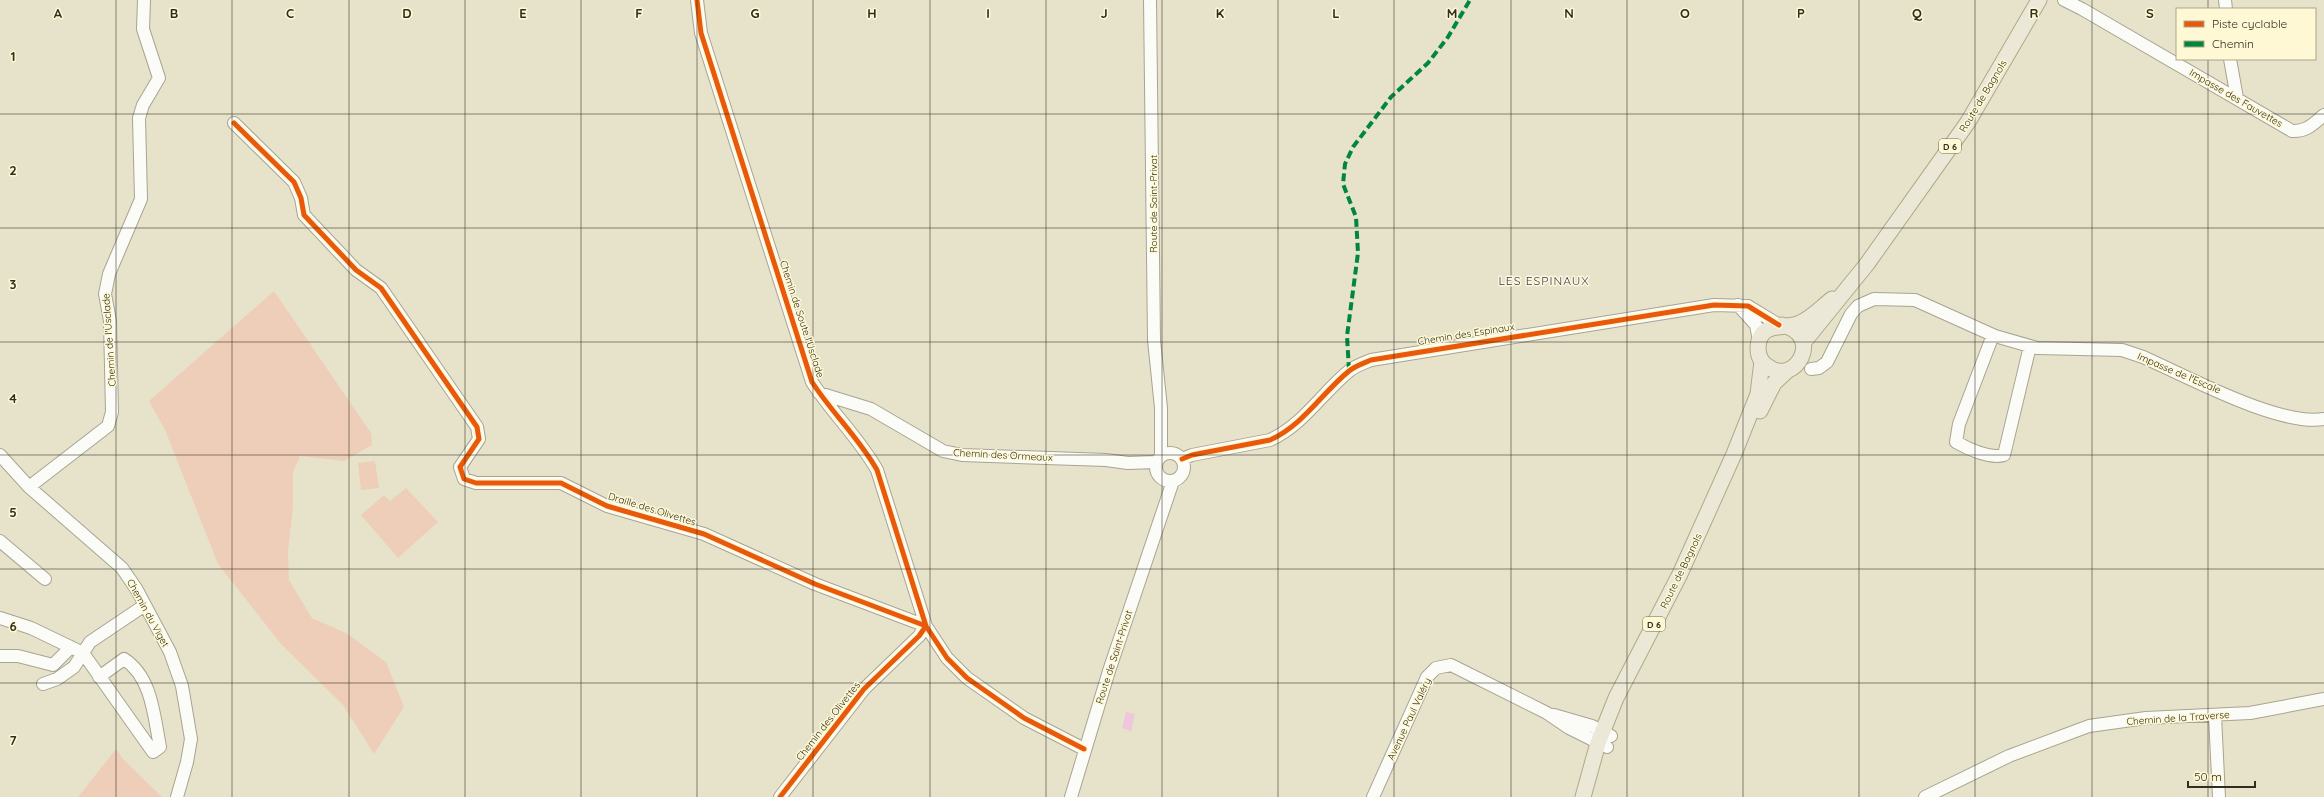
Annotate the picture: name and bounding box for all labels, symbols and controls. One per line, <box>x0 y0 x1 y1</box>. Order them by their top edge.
text: A <box>54 5 63 21</box>
text: B <box>170 5 178 21</box>
text: C <box>286 5 294 21</box>
text: D <box>402 5 412 21</box>
text: E <box>519 5 527 21</box>
text: F <box>635 5 643 21</box>
text: G <box>750 5 760 21</box>
text: H <box>867 5 877 21</box>
text: I <box>986 5 990 21</box>
text: J <box>1100 5 1108 21</box>
text: K <box>1216 5 1225 21</box>
text: L <box>1332 5 1340 21</box>
text: M <box>1447 5 1457 21</box>
text: N <box>1564 5 1574 21</box>
text: O <box>1680 5 1690 21</box>
text: P <box>1797 5 1805 21</box>
text: Q <box>1912 5 1923 21</box>
text: R <box>2030 5 2039 21</box>
text: S <box>2146 5 2154 21</box>
legend <box>2176 8 2316 60</box>
text: Piste cyclable <box>2212 16 2288 31</box>
text: Chemin <box>2212 36 2254 51</box>
text: 1 <box>10 48 16 64</box>
street label: Route de Bagnols <box>1956 57 2010 135</box>
street label: Impasse des Fauvettes <box>2187 66 2285 130</box>
road number: D 6 <box>1939 139 1961 153</box>
street label: Route de Saint-Privat <box>1147 154 1160 253</box>
text: 2 <box>9 162 17 178</box>
street label: Chemin de Soute l'Usclade <box>777 259 827 380</box>
district label: LES ESPINAUX <box>1498 273 1590 288</box>
text: 3 <box>10 276 17 292</box>
street label: Chemin de l'Usclade <box>99 293 119 387</box>
street label: Chemin des Espinaux <box>1417 320 1515 348</box>
street label: Impasse de l'Escale <box>2135 350 2223 397</box>
text: 4 <box>9 390 17 406</box>
street label: Chemin des Ormeaux <box>953 446 1053 464</box>
street label: Draille des Olivettes <box>606 489 698 529</box>
text: 5 <box>9 504 17 520</box>
street label: Route de Bagnols <box>1657 531 1705 611</box>
street label: Chemin du Viget <box>124 577 172 650</box>
street label: Route de Saint-Privat <box>1093 608 1136 706</box>
road number: D 6 <box>1643 617 1665 631</box>
text: 6 <box>9 618 17 634</box>
street label: Avenue Paul Valéry <box>1384 676 1434 762</box>
street label: Chemin des Olivettes <box>793 679 863 763</box>
street label: Chemin de la Traverse <box>2126 708 2230 728</box>
text: 7 <box>9 732 17 748</box>
scale bar <box>2188 763 2255 789</box>
text: 50 m <box>2194 769 2222 784</box>

